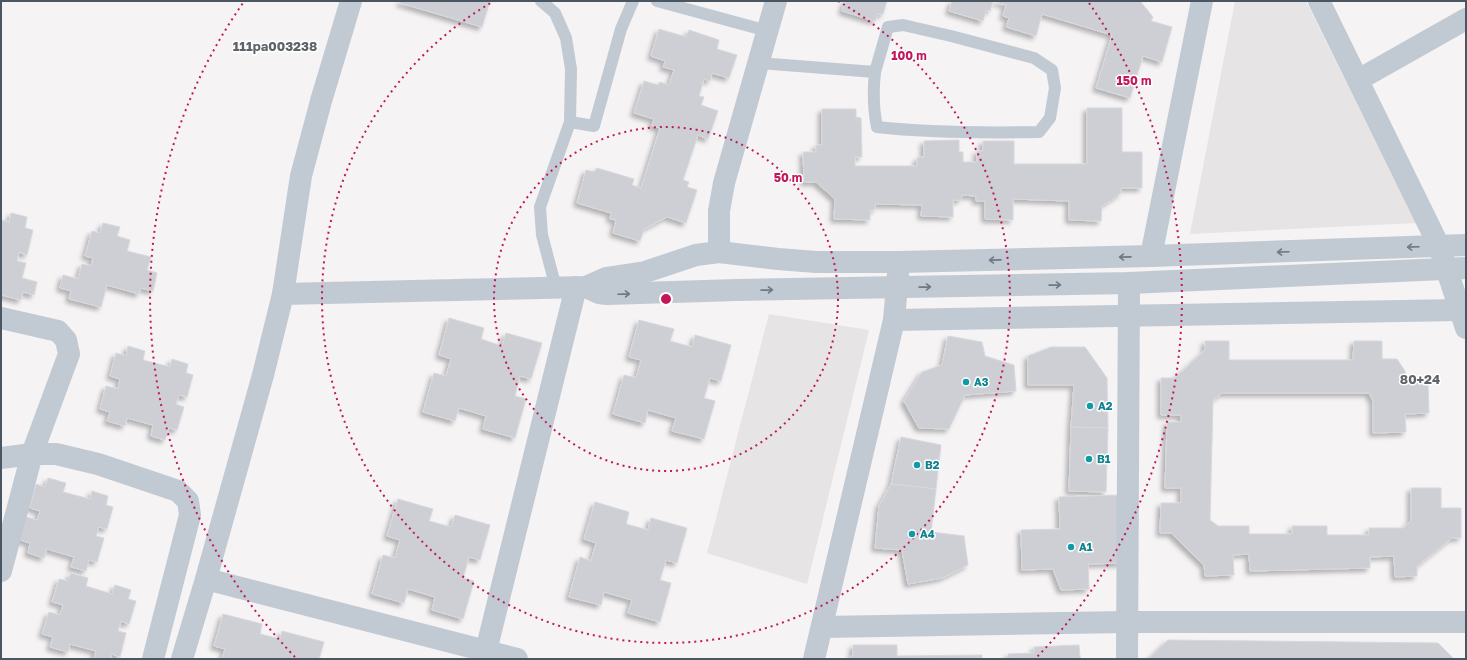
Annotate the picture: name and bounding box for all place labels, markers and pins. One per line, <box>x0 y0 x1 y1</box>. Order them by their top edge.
centre of rings <box>659 292 673 306</box>
place label: A3 <box>974 375 989 388</box>
marker: A3 <box>961 377 971 387</box>
place label: A2 <box>1098 399 1113 412</box>
marker: A2 <box>1085 401 1095 411</box>
place label: B1 <box>1097 452 1111 465</box>
marker: B1 <box>1084 454 1094 464</box>
place label: B2 <box>925 458 940 471</box>
marker: B2 <box>912 460 922 470</box>
place label: A4 <box>920 527 935 540</box>
marker: A4 <box>907 529 917 539</box>
place label: A1 <box>1079 540 1093 553</box>
marker: A1 <box>1066 542 1076 552</box>

